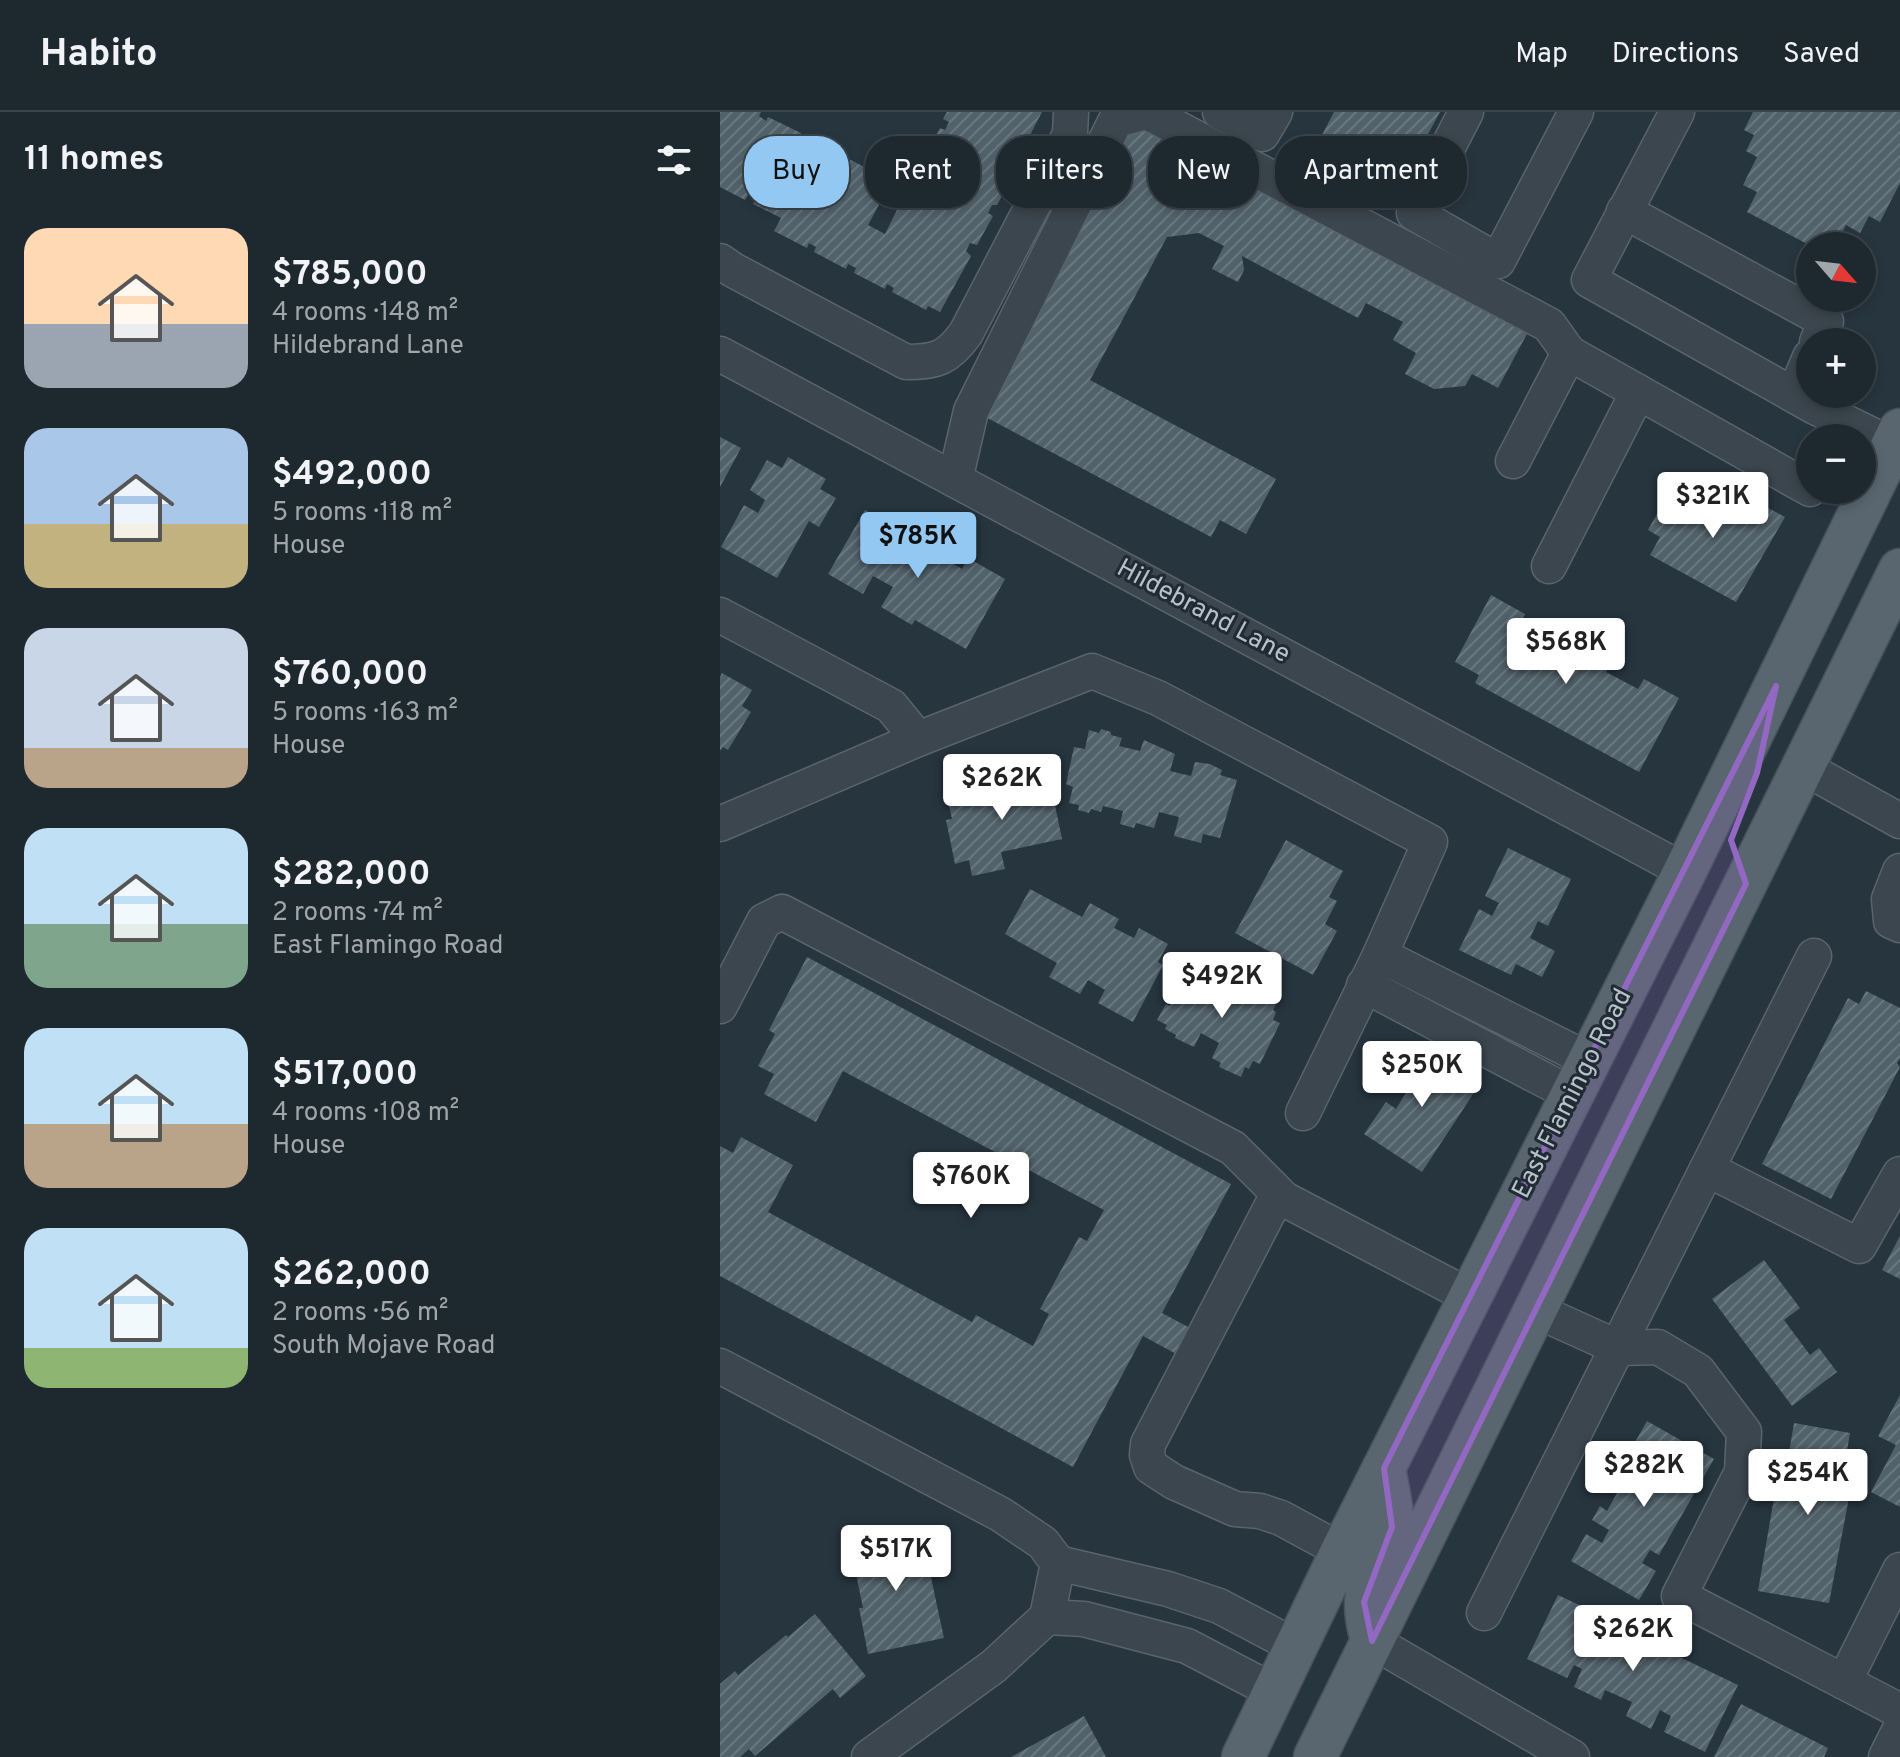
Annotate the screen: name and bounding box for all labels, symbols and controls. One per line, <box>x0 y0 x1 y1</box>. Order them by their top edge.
text: Habito <box>40 31 158 80</box>
text: Map <box>1515 37 1568 73</box>
text: Directions <box>1612 37 1739 73</box>
text: Saved <box>1783 37 1860 73</box>
chip: Buy <box>744 136 849 208</box>
chip: Rent <box>865 136 980 208</box>
chip: Filters <box>996 136 1132 208</box>
chip: New <box>1148 136 1259 208</box>
chip: Apartment <box>1275 136 1467 208</box>
icon: filters <box>652 138 696 182</box>
text: 11 homes <box>24 139 164 182</box>
north arrow <box>1796 232 1876 312</box>
map controls <box>1796 232 1876 504</box>
text: $785,000 <box>272 254 428 297</box>
icon: home <box>88 260 184 356</box>
text: 4 rooms · 148 m² <box>272 297 458 330</box>
button: + <box>1796 328 1876 408</box>
text: Hildebrand Lane <box>272 330 464 363</box>
button: − <box>1796 424 1876 504</box>
text: $492,000 <box>272 454 432 497</box>
icon: home <box>88 460 184 556</box>
pin: $321K <box>1657 472 1769 540</box>
text: $321K <box>1675 481 1751 514</box>
text: 5 rooms · 118 m² <box>272 497 452 530</box>
pin: $785K <box>862 512 974 580</box>
text: $785K <box>878 521 958 554</box>
text: House <box>272 530 345 563</box>
street label: Hildebrand Lane <box>1111 552 1295 672</box>
pin: $568K <box>1510 618 1622 686</box>
text: $568K <box>1525 627 1607 660</box>
text: $760,000 <box>272 654 428 697</box>
icon: home <box>88 660 184 756</box>
text: 5 rooms · 163 m² <box>272 697 458 730</box>
text: House <box>272 730 345 763</box>
pin: $262K <box>946 754 1058 822</box>
text: $262K <box>961 763 1043 796</box>
text: $282,000 <box>272 854 431 897</box>
icon: home <box>88 860 184 956</box>
text: 2 rooms · 74 m² <box>272 897 443 930</box>
text: East Flamingo Road <box>272 930 503 963</box>
pin: $492K <box>1166 952 1278 1020</box>
text: $492K <box>1181 961 1263 994</box>
street label: East Flamingo Road <box>1506 983 1640 1205</box>
pin: $250K <box>1366 1041 1478 1109</box>
text: $250K <box>1381 1050 1463 1083</box>
text: $517,000 <box>272 1054 418 1097</box>
icon: home <box>88 1060 184 1156</box>
text: 4 rooms · 108 m² <box>272 1097 459 1130</box>
text: House <box>272 1130 345 1163</box>
pin: $760K <box>915 1152 1027 1220</box>
text: $760K <box>931 1161 1011 1194</box>
text: $262,000 <box>272 1254 431 1297</box>
icon: home <box>88 1260 184 1356</box>
text: 2 rooms · 56 m² <box>272 1297 448 1330</box>
text: South Mojave Road <box>272 1330 495 1363</box>
pin: $282K <box>1588 1441 1700 1509</box>
pin: $254K <box>1752 1449 1864 1517</box>
text: $282K <box>1603 1450 1685 1483</box>
text: $254K <box>1766 1458 1850 1491</box>
pin: $517K <box>840 1525 952 1593</box>
text: $517K <box>859 1534 933 1567</box>
pin: $262K <box>1577 1605 1689 1673</box>
text: $262K <box>1592 1614 1674 1647</box>

